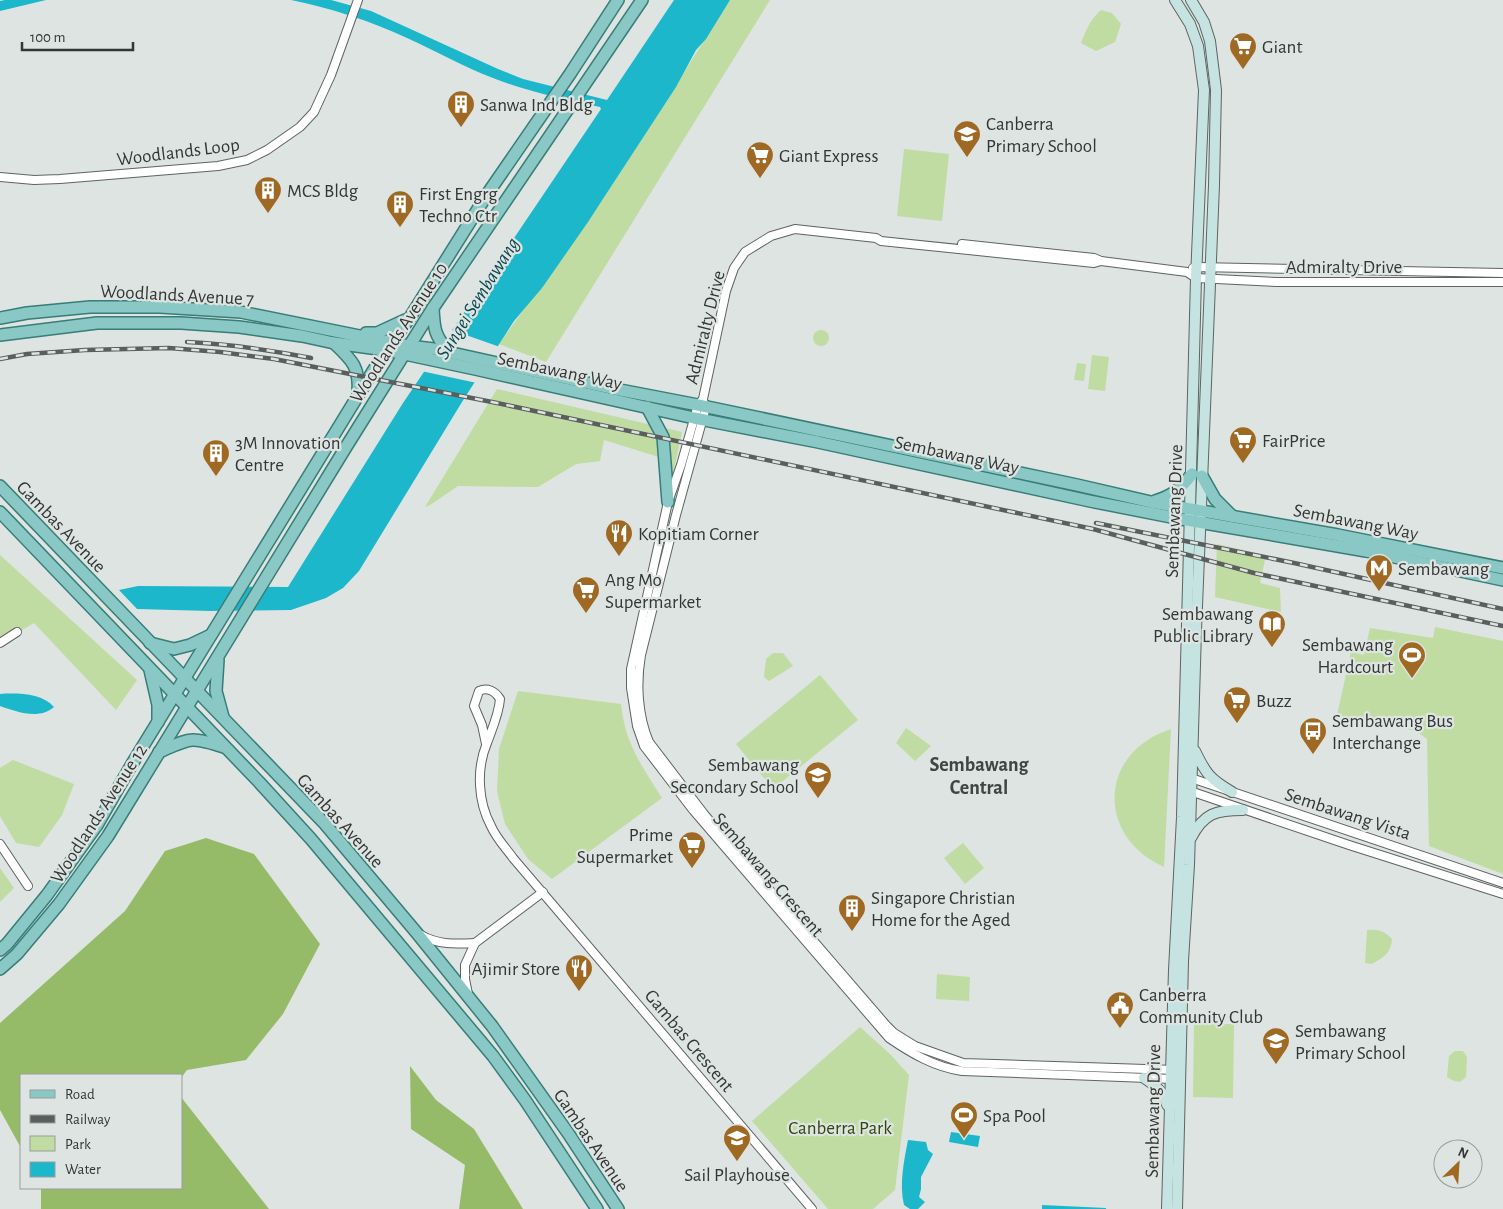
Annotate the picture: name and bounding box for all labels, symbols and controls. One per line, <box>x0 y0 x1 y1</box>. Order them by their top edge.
scale bar <box>22 20 134 52</box>
text: 100 m <box>30 30 65 45</box>
supermarket icon: Giant <box>1228 31 1258 70</box>
place label: Giant <box>1262 38 1302 57</box>
building icon: Sanwa Ind Bldg <box>446 89 476 128</box>
place label: Sanwa Ind Bldg <box>480 96 593 115</box>
place label: Canberra Primary School <box>986 115 1097 156</box>
school or university icon: Canberra Primary School <box>952 119 982 158</box>
street label: Woodlands Loop <box>116 136 241 169</box>
supermarket icon: Giant Express <box>745 140 775 179</box>
place label: Giant Express <box>779 147 878 166</box>
building icon: MCS Bldg <box>253 175 283 214</box>
place label: MCS Bldg <box>287 182 359 201</box>
place label: First Engrg Techno Ctr <box>419 185 498 226</box>
building icon: First Engrg Techno Ctr <box>385 189 415 228</box>
water label: Sungei Sembawang <box>432 234 523 363</box>
street label: Admiralty Drive <box>1286 258 1402 277</box>
street label: Woodlands Avenue 10 <box>347 259 452 406</box>
street label: Admiralty Drive <box>682 269 729 386</box>
street label: Woodlands Avenue 7 <box>99 282 254 309</box>
street label: Sembawang Way <box>496 349 624 394</box>
supermarket icon: FairPrice <box>1228 425 1258 464</box>
place label: FairPrice <box>1262 432 1325 451</box>
street label: Sembawang Way <box>893 433 1021 478</box>
place label: 3M Innovation Centre <box>235 434 340 475</box>
building icon: 3M Innovation Centre <box>201 438 231 477</box>
street label: Sembawang Drive <box>1163 444 1186 578</box>
street label: Gambas Avenue <box>13 478 109 576</box>
street label: Sembawang Way <box>1292 501 1420 544</box>
restaurant icon: Kopitiam Corner <box>604 518 634 557</box>
place label: Kopitiam Corner <box>638 525 759 544</box>
metro station icon: Sembawang <box>1364 553 1394 592</box>
place label: Sembawang <box>1398 560 1490 579</box>
place label: Ang Mo Supermarket <box>605 571 701 612</box>
supermarket icon: Ang Mo Supermarket <box>571 575 601 614</box>
place label: Sembawang Public Library <box>1153 605 1254 646</box>
library icon: Sembawang Public Library <box>1257 609 1287 648</box>
place label: Sembawang Hardcourt <box>1302 636 1394 677</box>
sports icon: Sembawang Hardcourt <box>1397 640 1427 679</box>
supermarket icon: Buzz <box>1222 685 1252 724</box>
place label: Buzz <box>1256 692 1292 711</box>
place label: Sembawang Bus Interchange <box>1332 712 1453 753</box>
bus stop icon: Sembawang Bus Interchange <box>1298 716 1328 755</box>
street label: Woodlands Avenue 12 <box>47 741 151 887</box>
district label: Sembawang Central <box>930 755 1029 798</box>
place label: Sembawang Secondary School <box>670 756 800 797</box>
school or university icon: Sembawang Secondary School <box>803 760 833 799</box>
street label: Gambas Avenue <box>293 770 387 872</box>
street label: Sembawang Vista <box>1282 785 1413 844</box>
street label: Sembawang Crescent <box>709 809 827 941</box>
place label: Prime Supermarket <box>577 826 673 867</box>
supermarket icon: Prime Supermarket <box>677 830 707 869</box>
place label: Singapore Christian Home for the Aged <box>871 889 1015 930</box>
building icon: Singapore Christian Home for the Aged <box>837 893 867 932</box>
restaurant icon: Ajimir Store <box>564 953 594 992</box>
place label: Ajimir Store <box>472 960 560 979</box>
street label: Gambas Crescent <box>641 986 737 1096</box>
place label: Canberra Community Club <box>1139 986 1263 1027</box>
public building icon: Canberra Community Club <box>1105 990 1135 1029</box>
place label: Sembawang Primary School <box>1295 1022 1406 1063</box>
school or university icon: Sembawang Primary School <box>1261 1026 1291 1065</box>
street label: Sembawang Drive <box>1143 1044 1164 1178</box>
legend <box>20 1074 182 1189</box>
street label: Gambas Avenue <box>550 1086 632 1196</box>
text: Road <box>65 1087 95 1102</box>
sports icon: Spa Pool <box>949 1100 979 1139</box>
place label: Spa Pool <box>983 1107 1046 1126</box>
text: Railway <box>65 1112 111 1127</box>
park label: Canberra Park <box>788 1119 892 1138</box>
school or university icon: Sail Playhouse <box>722 1123 752 1162</box>
text: Park <box>65 1137 91 1152</box>
north arrow <box>1433 1139 1483 1189</box>
text: N <box>1456 1145 1470 1162</box>
text: Water <box>65 1162 101 1177</box>
place label: Sail Playhouse <box>684 1166 790 1185</box>

